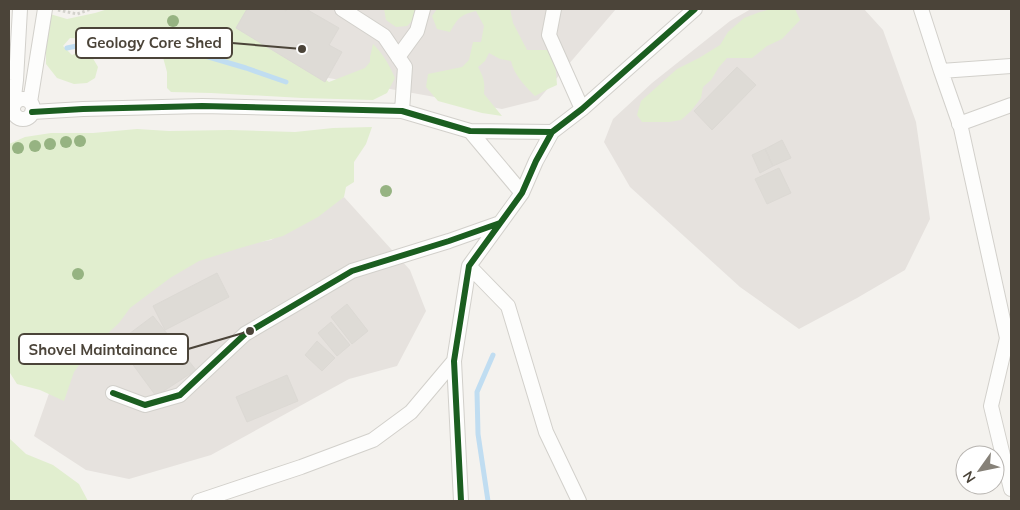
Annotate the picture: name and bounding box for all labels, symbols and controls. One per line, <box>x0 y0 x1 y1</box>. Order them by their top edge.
callout: Geology Core Shed <box>76 28 232 58</box>
text: Geology Core Shed <box>86 33 222 52</box>
callout: Shovel Maintainance <box>19 334 188 364</box>
text: Shovel Maintainance <box>29 340 177 359</box>
north arrow <box>955 445 1005 495</box>
text: N <box>959 468 980 486</box>

